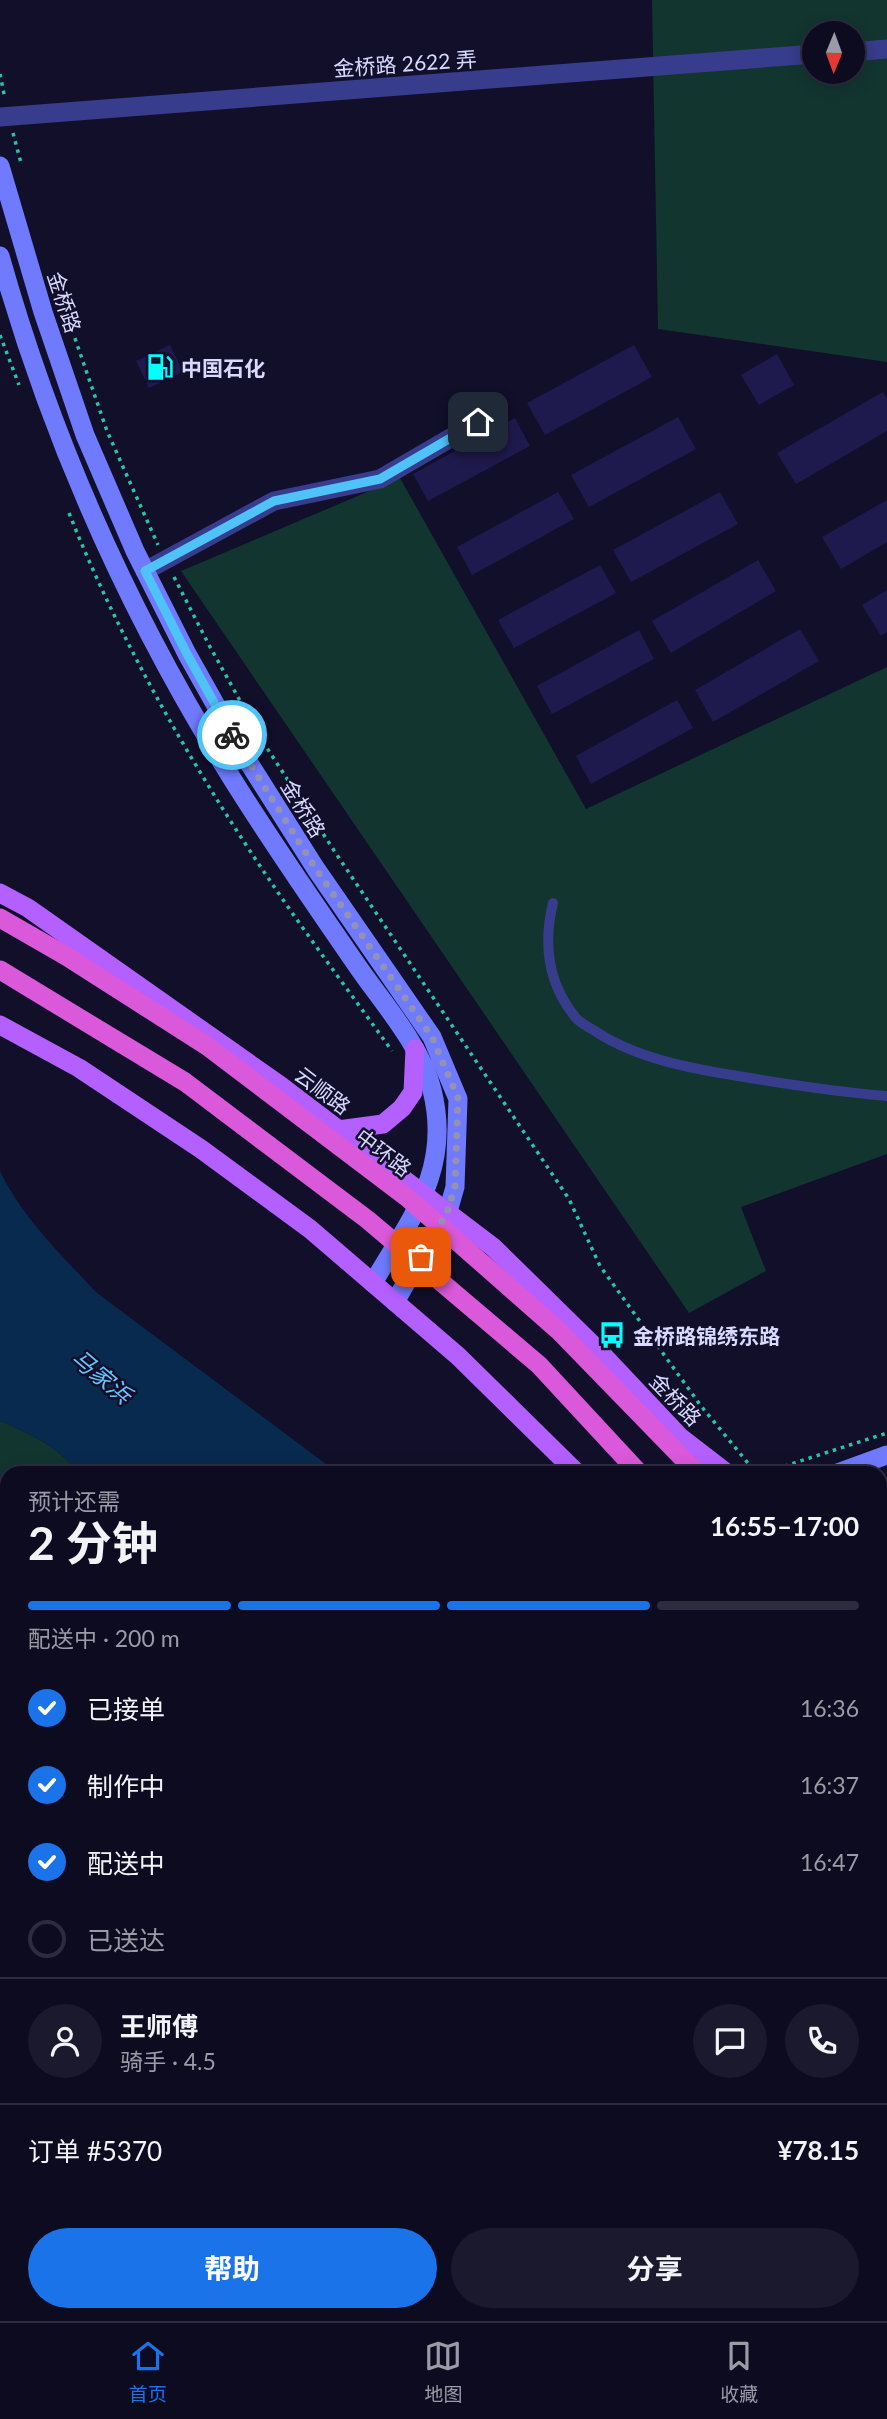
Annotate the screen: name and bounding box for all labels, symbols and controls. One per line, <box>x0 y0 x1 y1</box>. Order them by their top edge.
north arrow <box>802 21 864 84</box>
map controls <box>802 21 865 84</box>
street label: 金桥路 2622 弄 <box>333 46 477 80</box>
street label: 金桥路 <box>43 268 87 336</box>
fuel station icon: 中国石化 <box>145 352 175 382</box>
place label: 中国石化 <box>181 355 265 380</box>
pin <box>448 392 508 452</box>
icon: home <box>459 403 497 441</box>
courier <box>197 700 267 770</box>
icon: bike <box>213 716 251 754</box>
street label: 金桥路 <box>277 775 331 841</box>
street label: 云顺路 <box>290 1061 356 1119</box>
street label: 中环路 <box>351 1123 417 1181</box>
pin <box>391 1227 451 1287</box>
icon: bag <box>402 1238 440 1276</box>
bus stop icon: 金桥路锦绣东路 <box>597 1320 627 1350</box>
place label: 金桥路锦绣东路 <box>633 1323 780 1348</box>
water label: 马家浜 <box>67 1343 139 1410</box>
street label: 金桥路 <box>645 1368 707 1430</box>
text: 预计还需 <box>28 1487 120 1515</box>
text: 16:55–17:00 <box>710 1510 859 1542</box>
text: 2 分钟 <box>28 1515 158 1570</box>
text: 配送中 · 200 m <box>28 1624 180 1652</box>
icon: check <box>28 1689 66 1727</box>
text: 已接单 <box>87 1693 165 1725</box>
text: 16:36 <box>800 1694 859 1722</box>
icon: check <box>28 1766 66 1804</box>
text: 制作中 <box>87 1770 165 1802</box>
text: 16:37 <box>800 1771 859 1799</box>
icon: check <box>28 1843 66 1881</box>
text: 配送中 <box>87 1847 165 1879</box>
text: 16:47 <box>800 1848 859 1876</box>
text: 已送达 <box>87 1924 165 1956</box>
button: person <box>28 2004 102 2078</box>
button: chat <box>693 2004 767 2078</box>
button: phone <box>785 2004 859 2078</box>
text: 王师傅 <box>120 2010 198 2042</box>
text: 骑手 · 4.5 <box>120 2047 216 2075</box>
text: ¥78.15 <box>777 2134 859 2166</box>
text: 订单 #5370 <box>28 2135 162 2167</box>
button: 帮助 <box>28 2228 437 2308</box>
button: 分享 <box>451 2228 859 2308</box>
tab: 首页 <box>129 2337 167 2406</box>
tab: 地图 <box>424 2337 462 2406</box>
tab: 收藏 <box>720 2337 758 2406</box>

